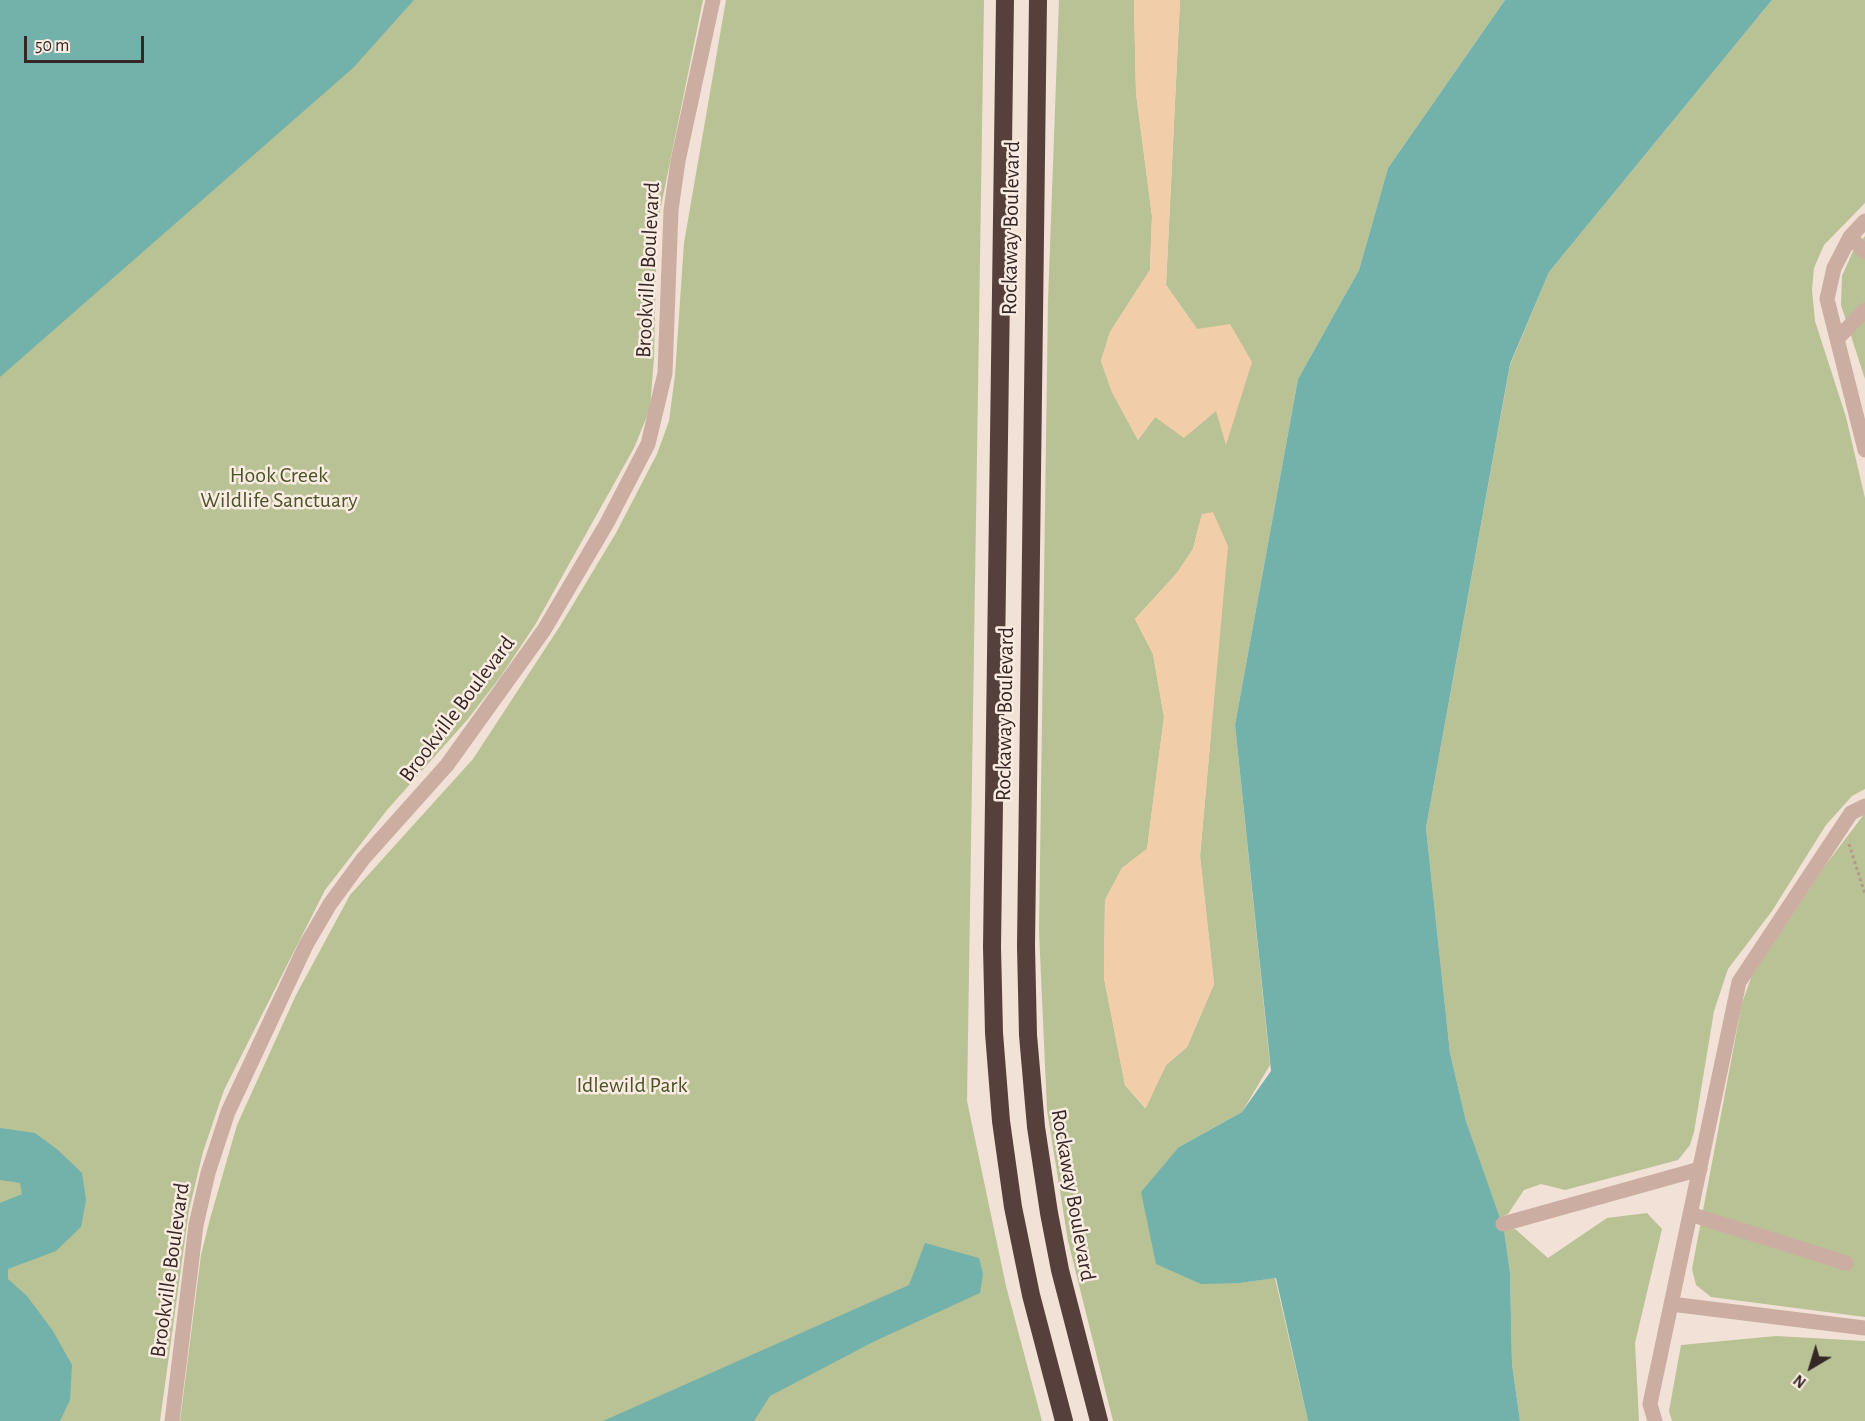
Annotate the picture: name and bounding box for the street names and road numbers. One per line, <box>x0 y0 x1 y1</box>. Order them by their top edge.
street label: Rockaway Boulevard <box>996 141 1026 315</box>
street label: Brookville Boulevard <box>630 181 666 359</box>
street label: Rockaway Boulevard <box>990 627 1020 801</box>
street label: Brookville Boulevard <box>393 631 521 787</box>
street label: Rockaway Boulevard <box>1045 1107 1101 1283</box>
street label: Brookville Boulevard <box>145 1181 195 1359</box>

